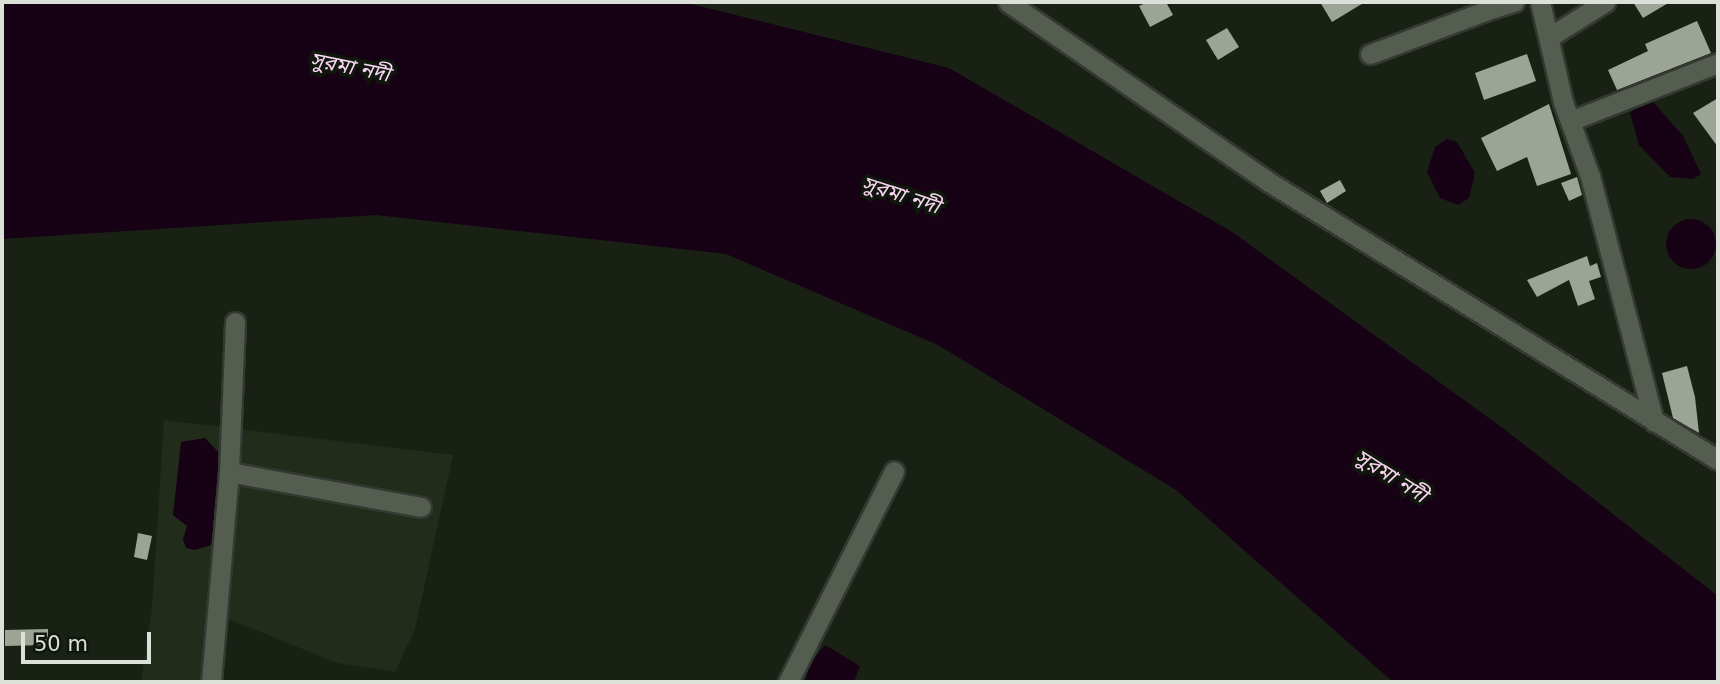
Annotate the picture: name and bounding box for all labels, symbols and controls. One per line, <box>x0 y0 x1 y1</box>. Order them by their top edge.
water label: সুরমা নদী <box>308 47 392 87</box>
water label: সুরমা নদী <box>859 171 943 219</box>
water label: সুরমা নদী <box>1350 444 1432 508</box>
scale bar <box>24 618 154 662</box>
text: 50 m <box>34 632 88 656</box>

